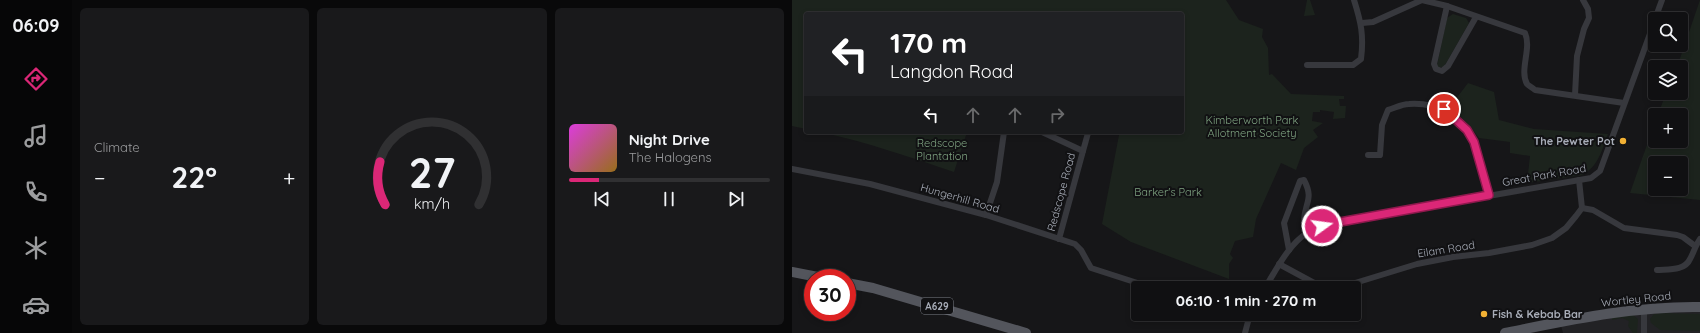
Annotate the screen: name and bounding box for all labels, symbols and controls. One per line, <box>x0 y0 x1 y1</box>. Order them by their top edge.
map controls <box>1648 12 1688 196</box>
button: search <box>1648 12 1688 52</box>
text: 06:09 <box>12 14 60 37</box>
text: 170 m <box>890 25 967 60</box>
icon: left <box>824 28 876 80</box>
text: Langdon Road <box>890 60 1014 83</box>
button: layers <box>1648 60 1688 100</box>
icon: directions <box>22 65 50 93</box>
pin <box>1427 92 1461 126</box>
icon: arrive <box>1433 98 1455 120</box>
icon: left <box>920 104 942 126</box>
icon: ahead <box>962 104 984 126</box>
icon: ahead <box>1004 104 1026 126</box>
icon: right <box>1046 104 1068 126</box>
button: + <box>1648 108 1688 148</box>
park label: Kimberworth Park Allotment Society <box>1206 113 1299 140</box>
icon: music <box>22 122 50 150</box>
text: Night Drive <box>629 130 710 149</box>
place label: The Pewter Pot <box>1533 134 1615 148</box>
park label: Redscope Plantation <box>916 136 968 163</box>
marker: The Pewter Pot <box>1618 136 1628 146</box>
text: Climate <box>94 139 140 155</box>
text: 27 <box>409 145 455 197</box>
text: The Halogens <box>629 149 712 165</box>
street label: Redscope Road <box>1044 151 1078 233</box>
button: − <box>1648 156 1688 196</box>
text: 22° <box>171 158 217 196</box>
street label: Great Park Road <box>1501 161 1587 189</box>
text: − <box>94 164 105 192</box>
text: + <box>283 164 295 192</box>
icon: phone <box>22 178 50 206</box>
street label: Hungerhill Road <box>919 180 1001 216</box>
park label: Barker's Park <box>1134 185 1202 199</box>
icon: previous <box>591 188 613 210</box>
icon: pause <box>658 188 680 210</box>
icon: next <box>725 188 747 210</box>
text: km/h <box>414 194 450 212</box>
position arrow <box>1301 205 1343 247</box>
icon: climate <box>22 234 50 262</box>
street label: Eilam Road <box>1416 238 1476 260</box>
speed limit sign: 30 <box>804 269 856 321</box>
street label: Wortley Road <box>1600 288 1672 310</box>
icon: car <box>22 291 50 319</box>
text: 06:10 · 1 min · 270 m <box>1176 291 1316 310</box>
road number: A629 <box>921 298 953 314</box>
place label: Fish & Kebab Bar <box>1492 307 1583 321</box>
marker: Fish & Kebab Bar <box>1479 309 1489 319</box>

